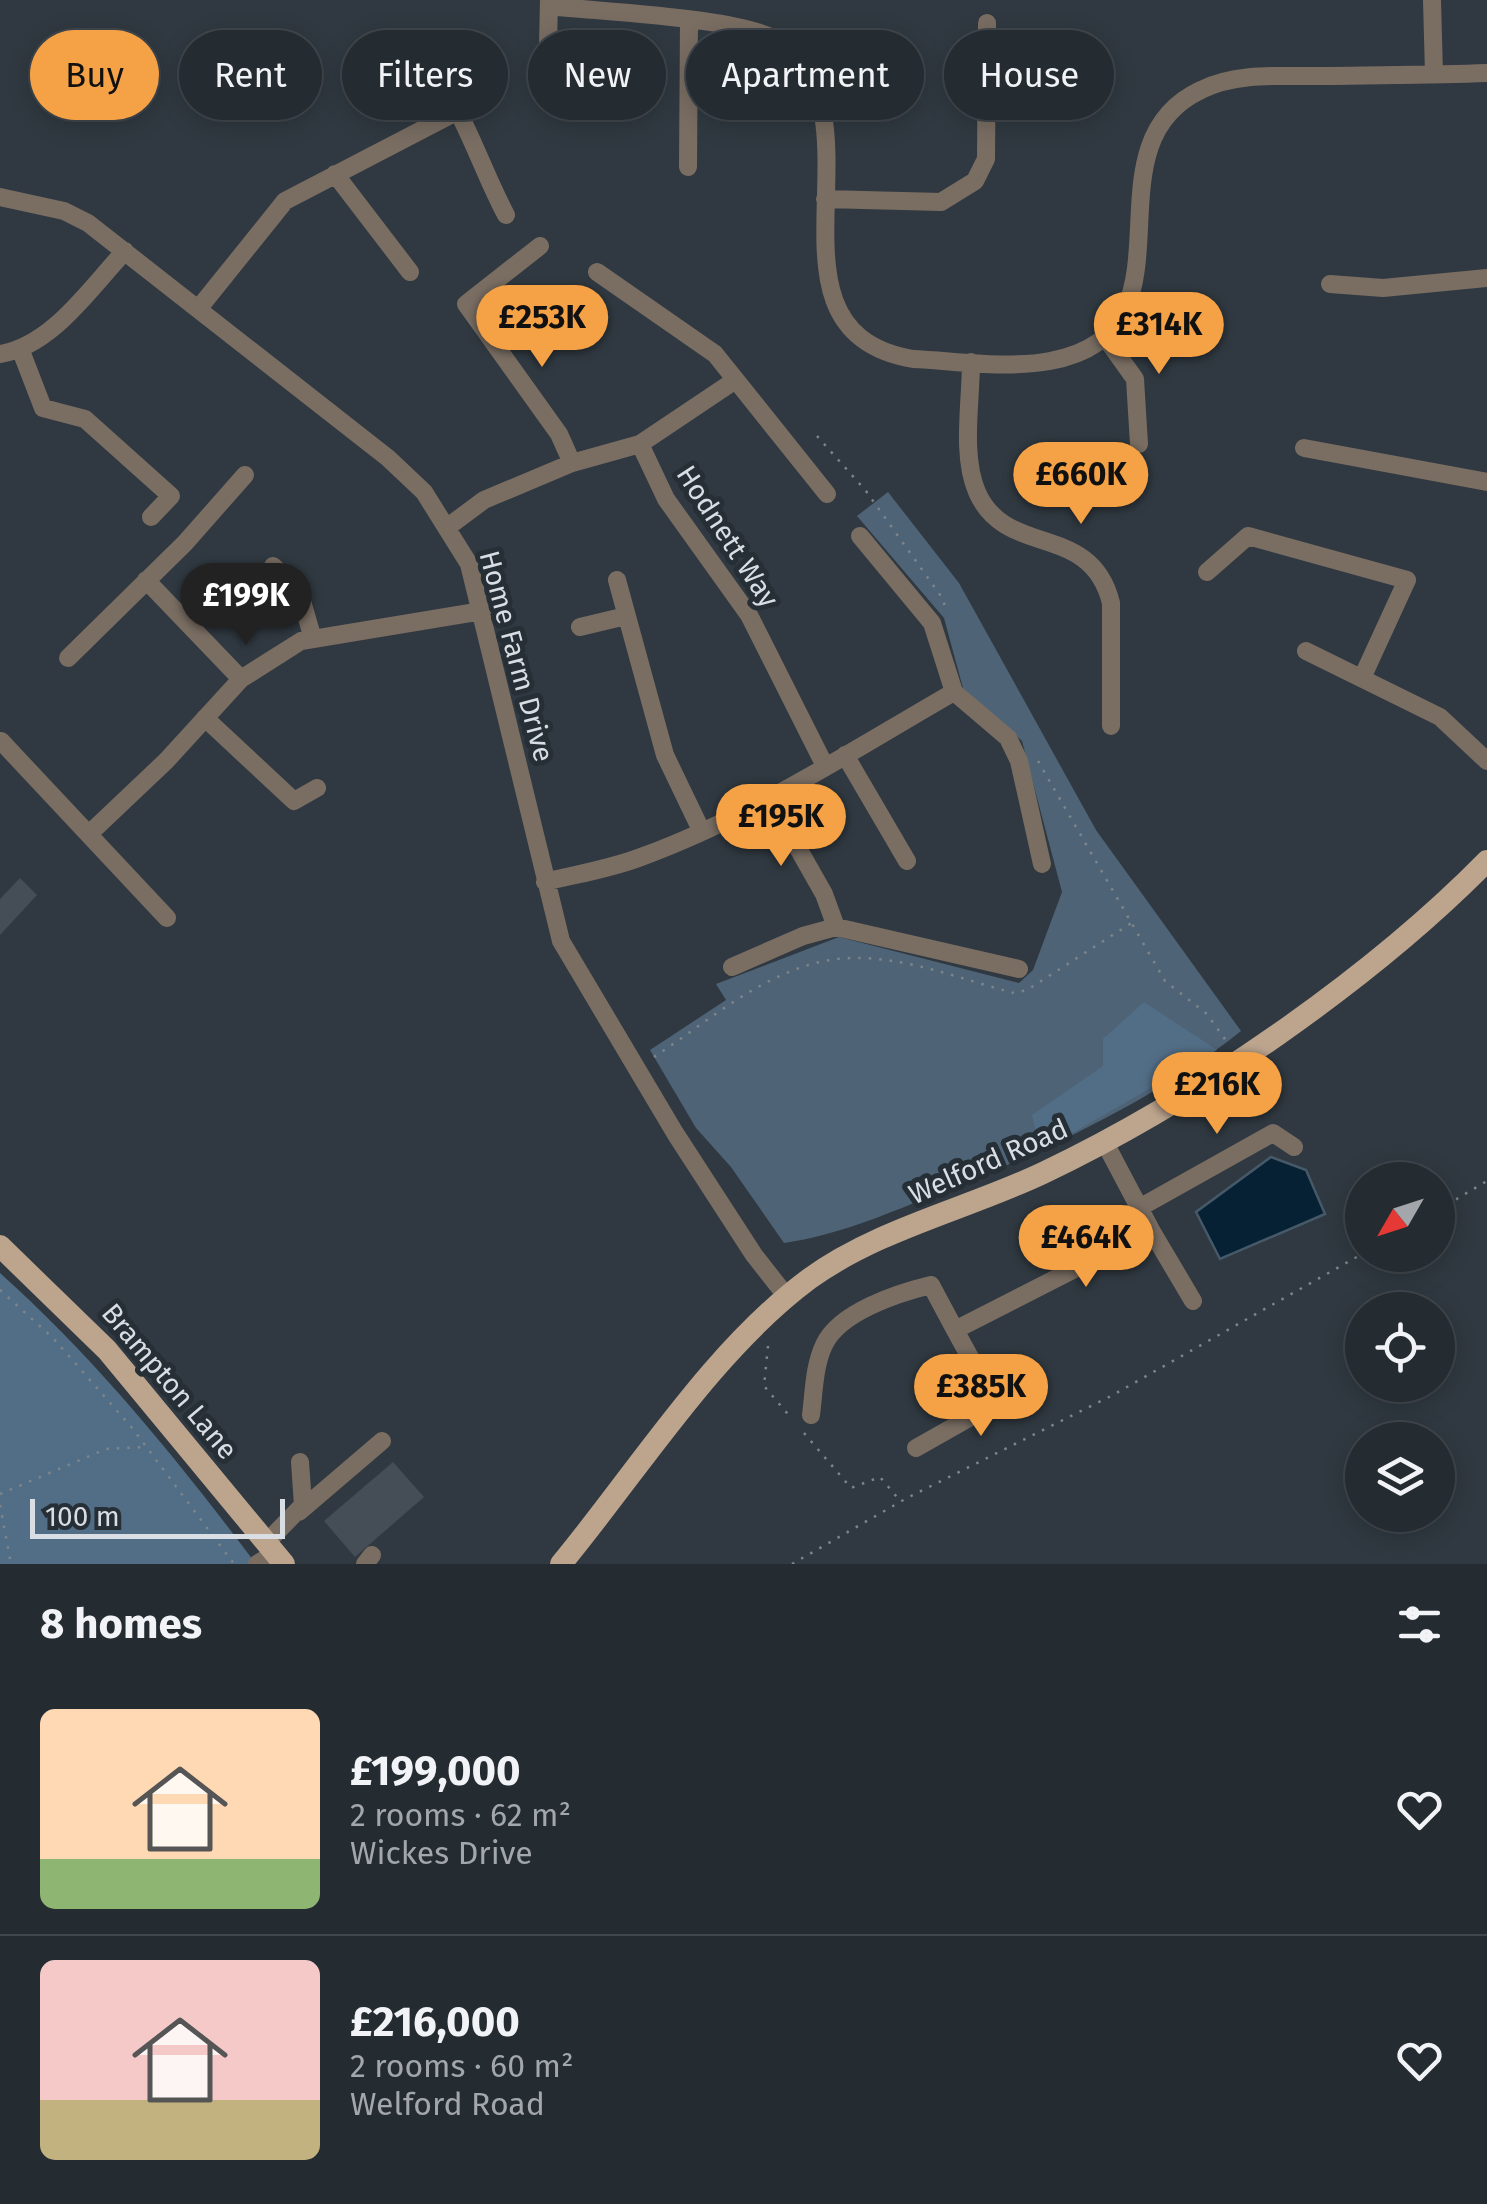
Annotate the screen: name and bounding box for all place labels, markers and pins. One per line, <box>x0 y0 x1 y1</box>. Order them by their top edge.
pin: £253K <box>472 285 612 370</box>
pin: £314K <box>1089 292 1229 377</box>
pin: £660K <box>1011 442 1151 527</box>
pin: £199K <box>176 563 316 648</box>
pin: £195K <box>711 784 851 869</box>
pin: £216K <box>1147 1052 1287 1137</box>
pin: £464K <box>1016 1205 1156 1290</box>
pin: £385K <box>911 1354 1051 1439</box>

